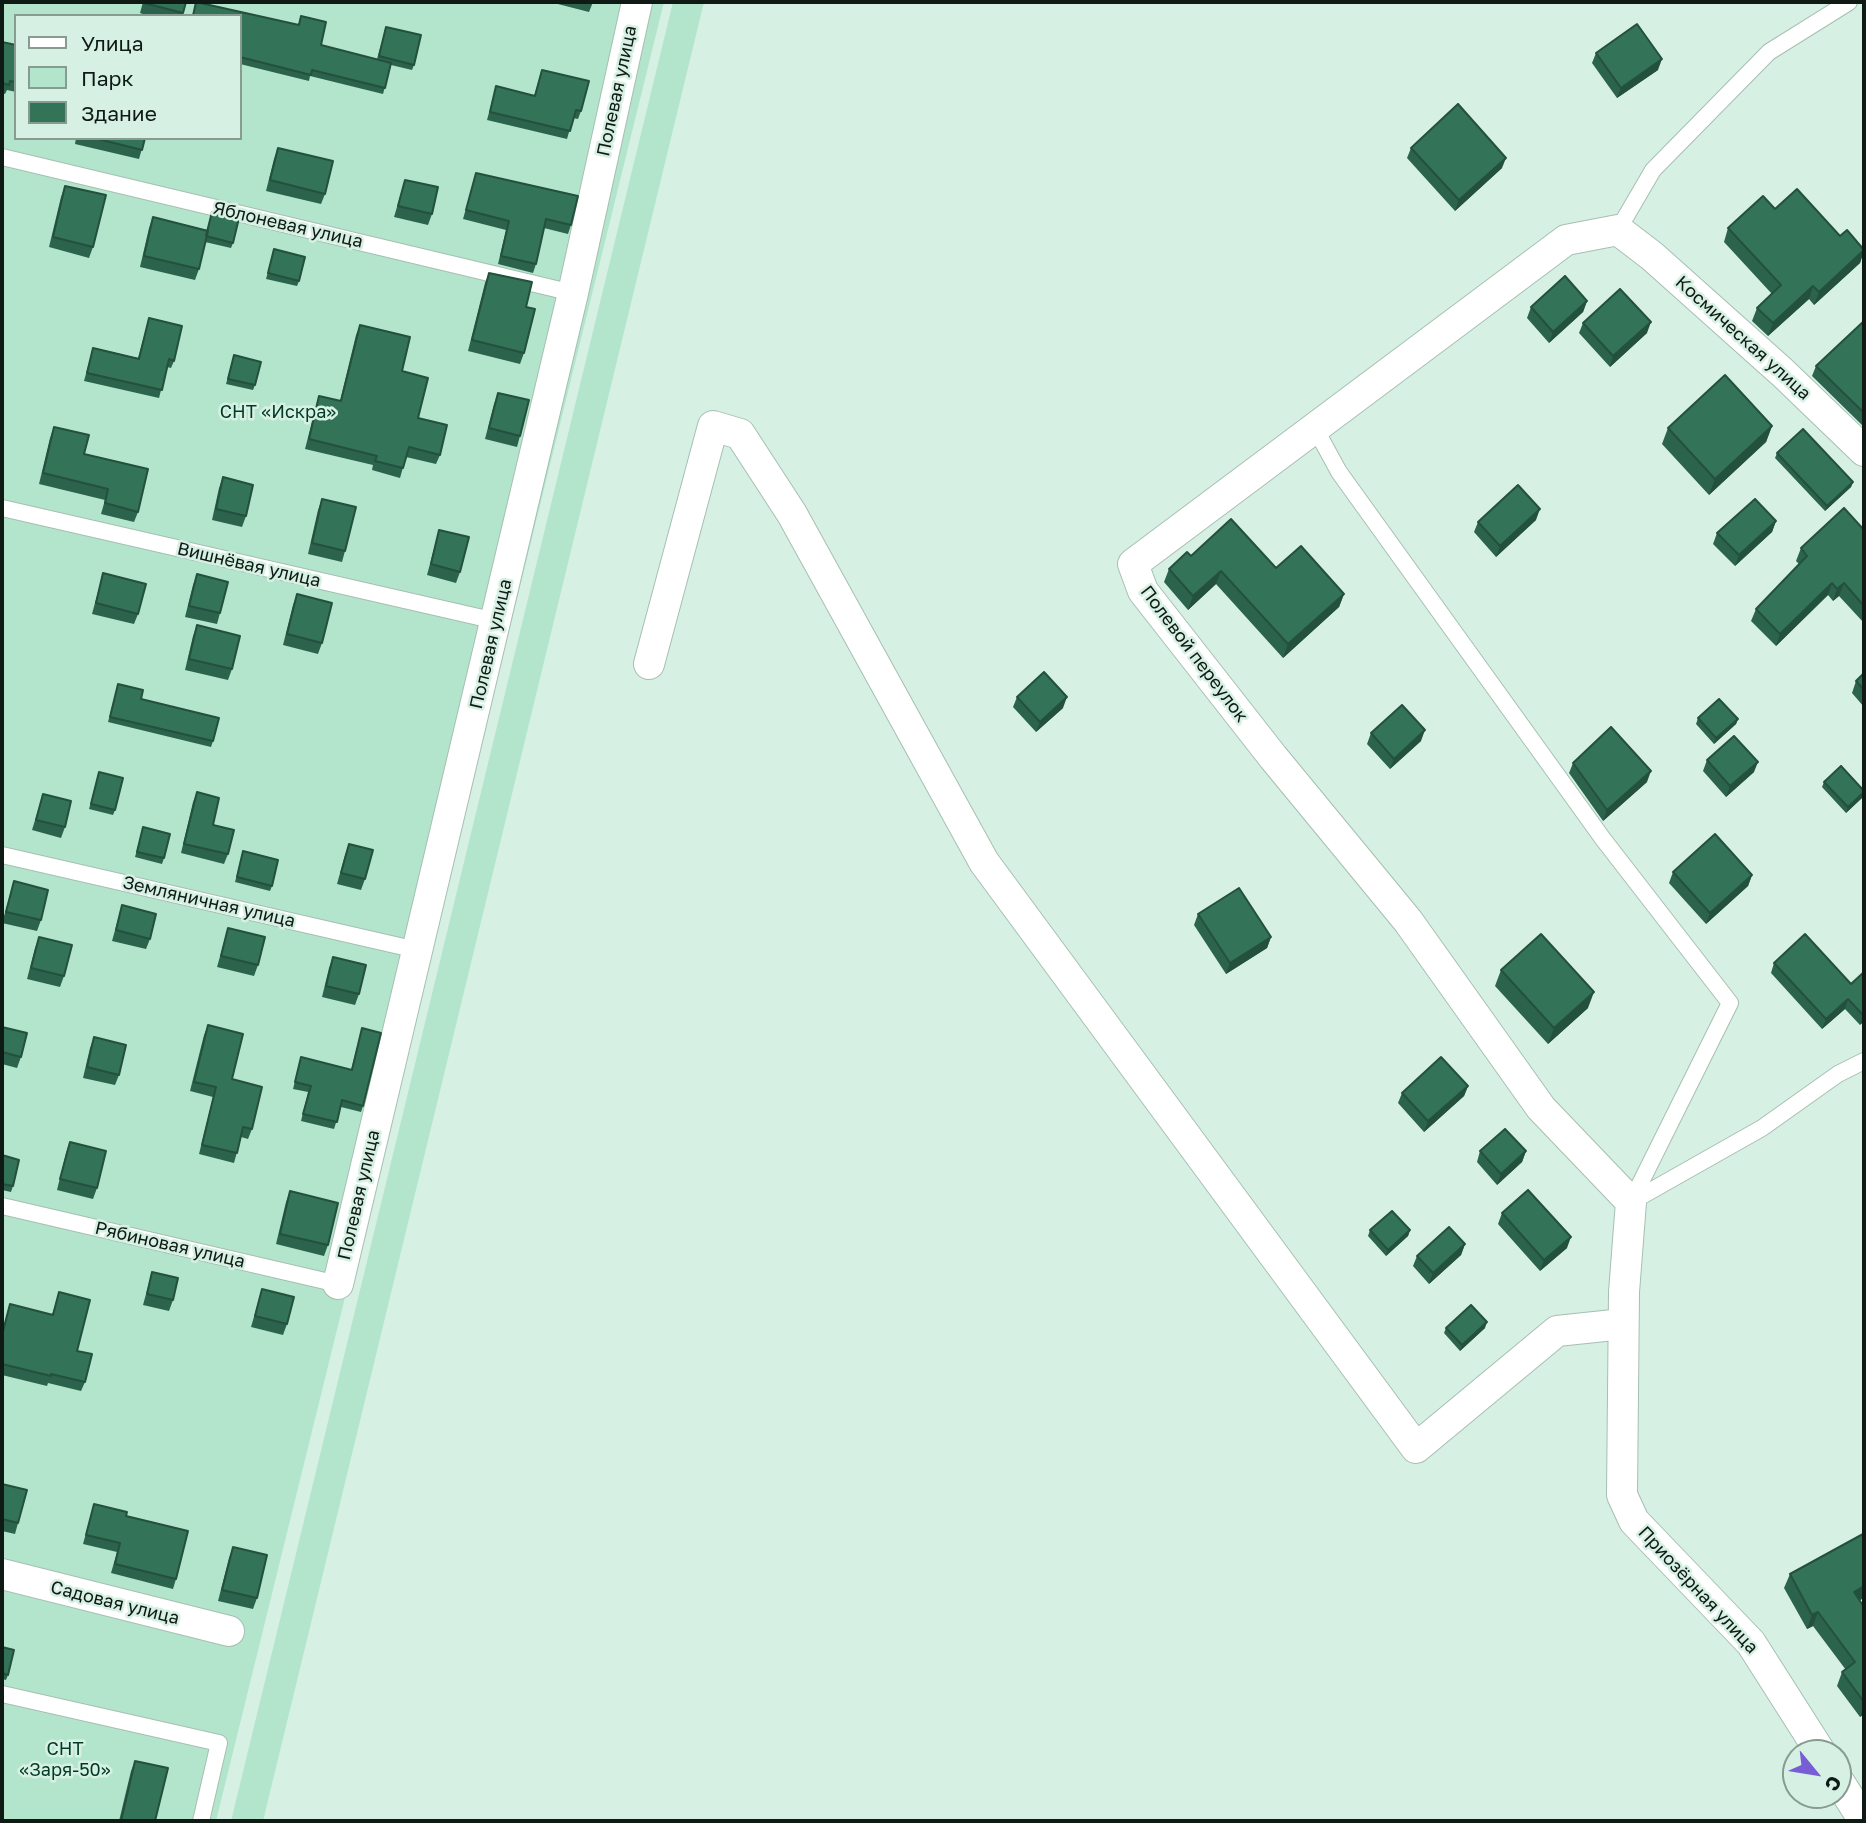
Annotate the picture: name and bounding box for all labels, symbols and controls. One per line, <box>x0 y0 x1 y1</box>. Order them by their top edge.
legend <box>14 14 242 140</box>
street label: Полевая улица <box>593 24 641 158</box>
text: Улица <box>81 30 144 56</box>
text: Парк <box>81 65 134 91</box>
text: Здание <box>81 100 157 126</box>
street label: Яблоневая улица <box>211 197 365 253</box>
street label: Космическая улица <box>1671 271 1815 405</box>
park label: СНТ «Искра» <box>220 401 336 423</box>
street label: Вишнёвая улица <box>175 538 323 592</box>
street label: Полевая улица <box>466 577 516 711</box>
street label: Полевой переулок <box>1136 581 1252 727</box>
street label: Земляничная улица <box>121 872 297 932</box>
street label: Полевая улица <box>334 1128 384 1262</box>
street label: Рябиновая улица <box>93 1217 247 1273</box>
street label: Приозёрная улица <box>1634 1522 1762 1658</box>
street label: Садовая улица <box>48 1577 182 1629</box>
park label: СНТ «Заря-50» <box>19 1738 111 1780</box>
north arrow <box>1782 1739 1852 1809</box>
text: С <box>1821 1772 1847 1795</box>

